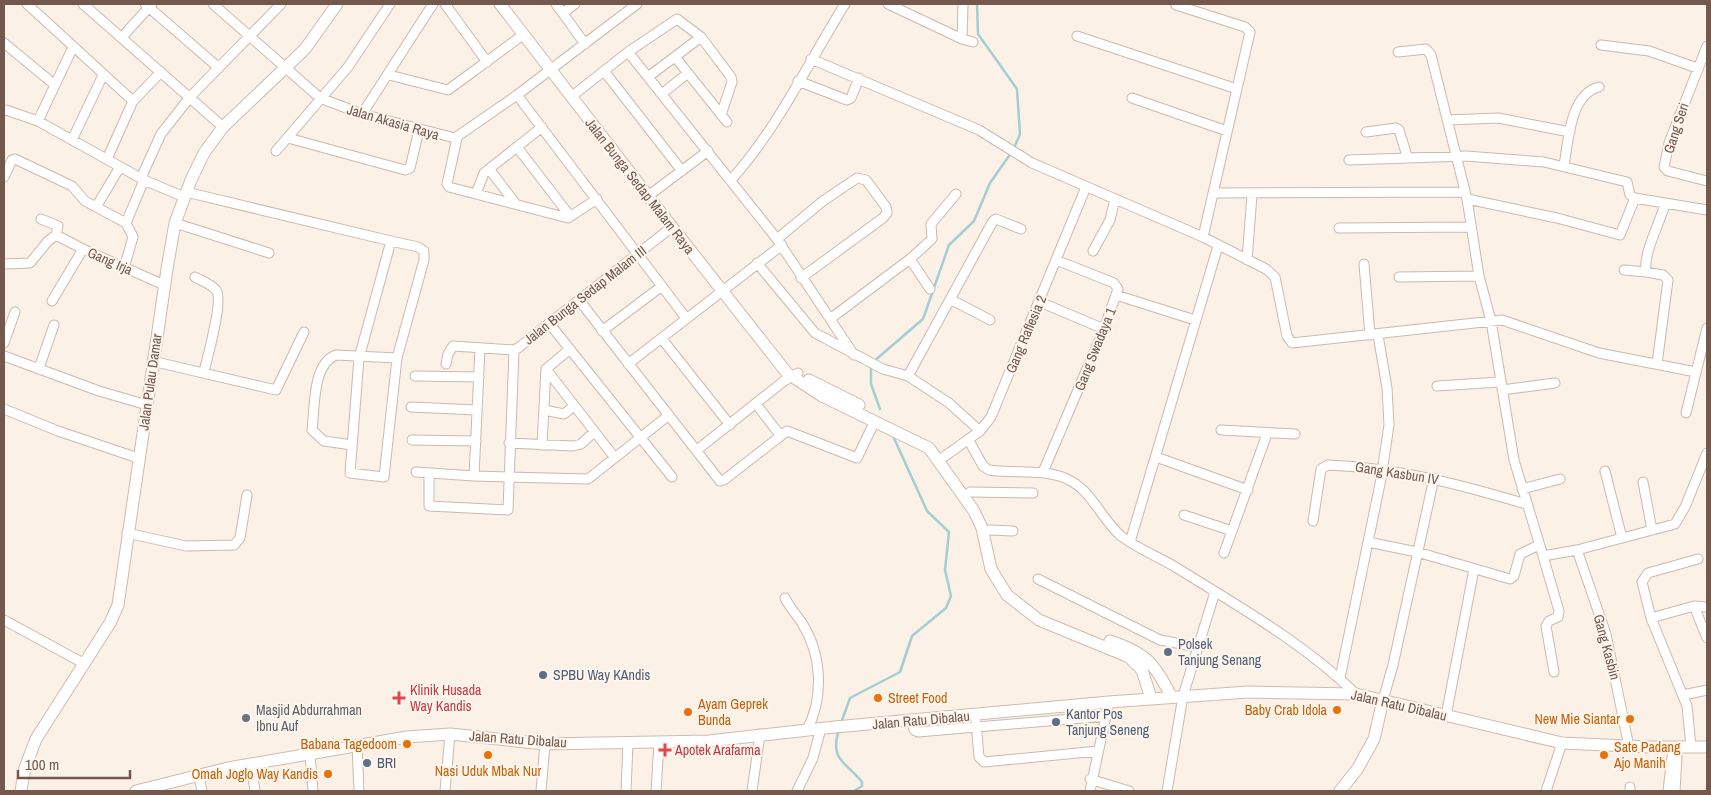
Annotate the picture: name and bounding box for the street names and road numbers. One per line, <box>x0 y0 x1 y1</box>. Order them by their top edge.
street label: Jalan Akasia Raya <box>345 100 442 144</box>
street label: Gang Seri <box>1659 100 1693 156</box>
street label: Jalan Bunga Sedap Malam Raya <box>581 114 699 258</box>
street label: Jalan Bunga Sedap Malam III <box>520 242 650 348</box>
street label: Gang Irja <box>85 243 136 279</box>
street label: Gang Raflesia 2 <box>1002 292 1050 376</box>
street label: Gang Swadaya 1 <box>1070 304 1120 393</box>
street label: Jalan Pulau Damar <box>134 332 166 432</box>
street label: Gang Kasbun IV <box>1354 458 1440 489</box>
street label: Gang Kasbin <box>1590 612 1624 682</box>
street label: Jalan Ratu Dibalau <box>1349 685 1449 725</box>
street label: Jalan Ratu Dibalau <box>872 707 970 733</box>
street label: Jalan Ratu Dibalau <box>469 727 567 751</box>

